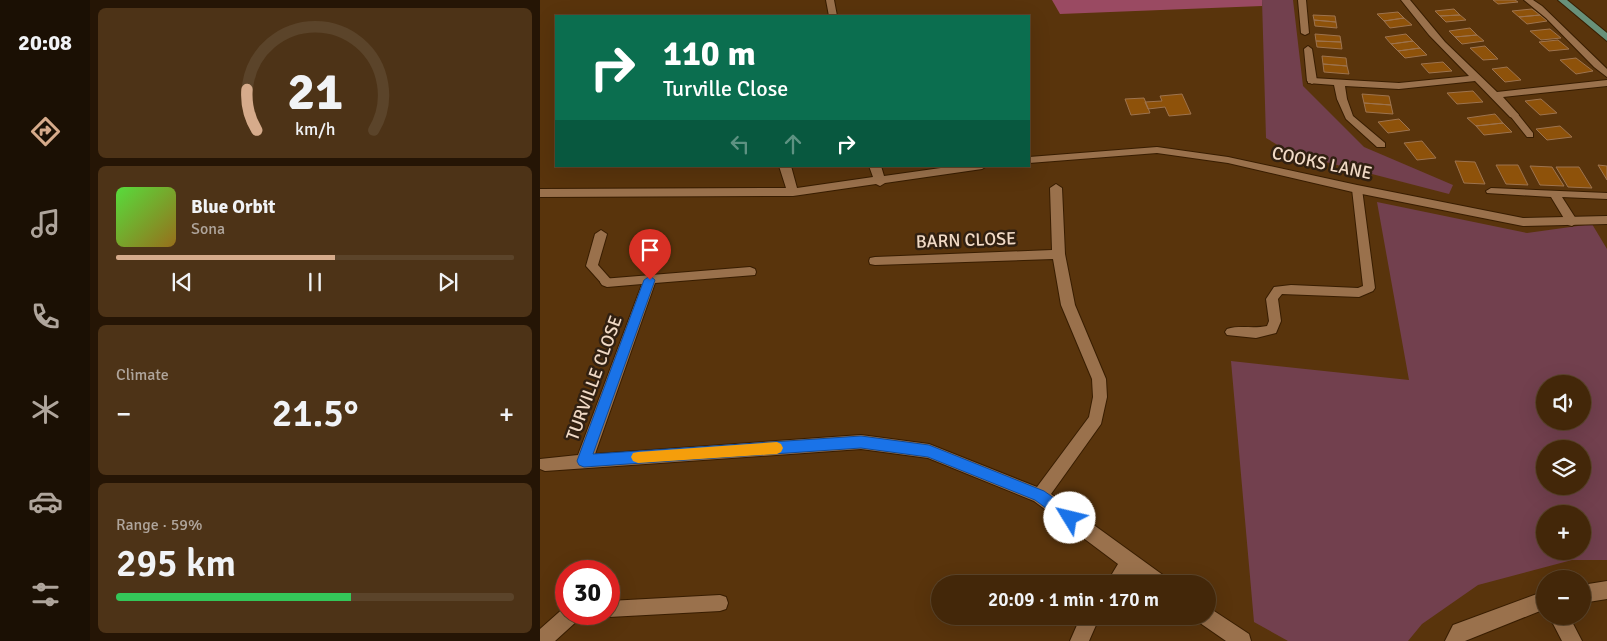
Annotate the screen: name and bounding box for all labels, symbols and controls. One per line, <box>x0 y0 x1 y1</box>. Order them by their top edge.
text: 20:08 <box>18 29 72 56</box>
text: 110 m <box>663 32 756 75</box>
icon: right <box>580 35 645 100</box>
text: 21 <box>287 60 343 124</box>
text: Turville Close <box>663 75 788 102</box>
icon: directions <box>28 114 63 149</box>
text: km/h <box>295 118 335 140</box>
icon: left <box>726 130 754 158</box>
icon: ahead <box>779 130 807 158</box>
icon: right <box>832 130 860 158</box>
street label: COOKS LANE <box>1270 142 1374 184</box>
text: Blue Orbit <box>191 195 275 219</box>
icon: music <box>28 206 63 241</box>
text: Sona <box>191 219 225 239</box>
street label: BARN CLOSE <box>915 227 1017 253</box>
pin <box>629 229 671 280</box>
icon: arrive <box>636 236 664 264</box>
icon: previous <box>168 268 196 296</box>
icon: pause <box>301 268 329 296</box>
icon: next <box>434 268 462 296</box>
icon: phone <box>28 299 63 334</box>
street label: TURVILLE CLOSE <box>561 312 627 444</box>
text: Climate <box>116 365 169 385</box>
map controls <box>1536 375 1591 625</box>
button: sound <box>1536 375 1591 430</box>
text: 21.5° <box>272 390 358 437</box>
icon: climate <box>28 392 63 427</box>
text: − <box>116 397 131 431</box>
text: + <box>499 397 514 431</box>
button: layers <box>1536 440 1591 495</box>
icon: car <box>28 484 63 519</box>
position arrow <box>1043 491 1095 543</box>
button: + <box>1536 505 1591 560</box>
text: Range · 59% <box>116 515 202 535</box>
text: 295 km <box>116 540 236 587</box>
speed limit sign: 30 <box>555 560 620 625</box>
button: − <box>1536 570 1591 625</box>
icon: filters <box>28 577 63 612</box>
text: 20:09 · 1 min · 170 m <box>988 588 1159 612</box>

